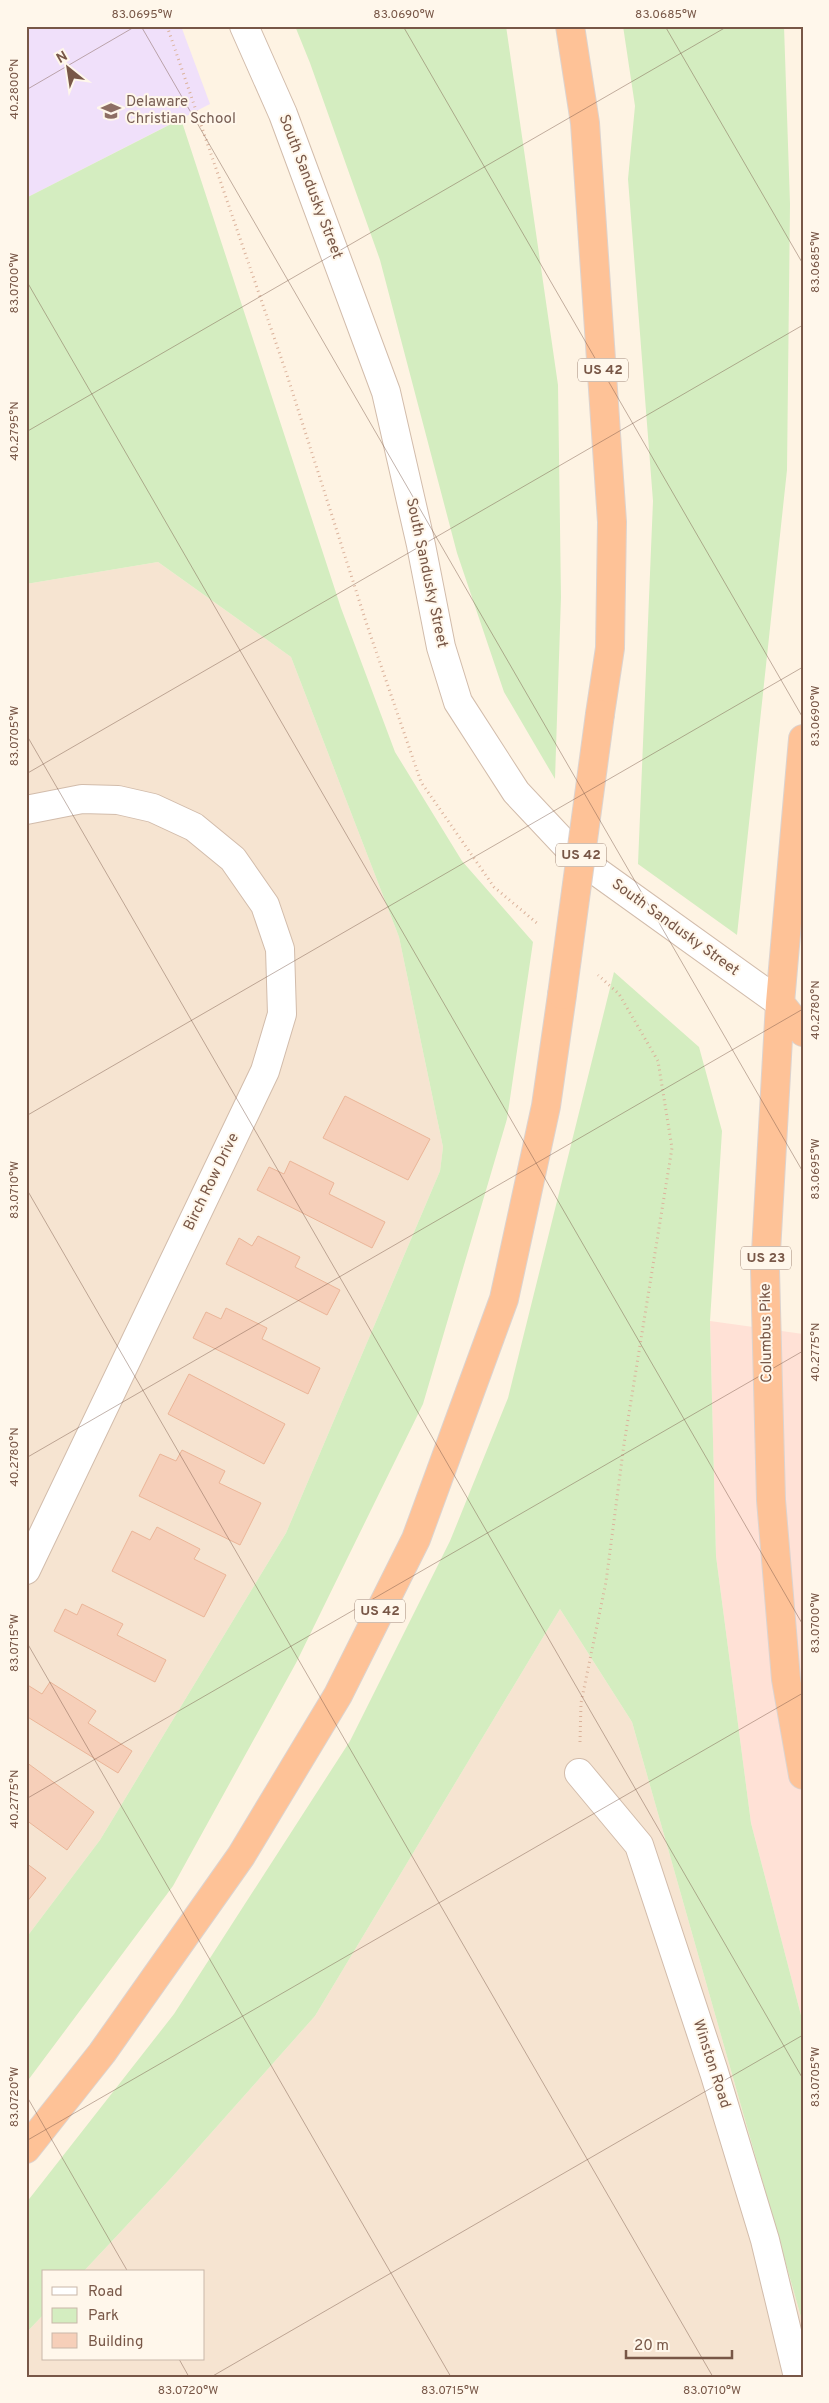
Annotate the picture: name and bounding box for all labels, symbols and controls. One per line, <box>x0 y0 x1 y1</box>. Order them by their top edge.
text: 83.0695°W <box>111 7 173 23</box>
text: 83.0690°W <box>373 7 435 23</box>
text: 83.0685°W <box>635 7 697 23</box>
north arrow <box>42 42 92 92</box>
text: N <box>54 48 71 68</box>
text: 40.2800°N <box>7 58 23 120</box>
place label: Delaware Christian School <box>126 93 236 129</box>
school or university icon: Delaware Christian School <box>100 100 122 122</box>
street label: South Sandusky Street <box>274 112 346 262</box>
text: 83.0685°W <box>808 231 824 293</box>
text: 83.0700°W <box>7 253 23 313</box>
road number: US 42 <box>578 358 628 382</box>
text: 40.2795°N <box>7 401 23 461</box>
street label: South Sandusky Street <box>401 496 451 650</box>
text: 83.0690°W <box>808 685 824 747</box>
text: 83.0705°W <box>7 706 23 766</box>
road number: US 42 <box>556 844 606 866</box>
street label: South Sandusky Street <box>608 875 742 981</box>
text: 40.2780°N <box>808 980 824 1040</box>
street label: Birch Row Drive <box>180 1130 244 1234</box>
text: 83.0695°W <box>808 1138 824 1200</box>
text: 83.0710°W <box>7 1161 23 1219</box>
road number: US 23 <box>741 1246 791 1270</box>
street label: Columbus Pike <box>757 1283 777 1383</box>
text: 40.2775°N <box>808 1323 824 1381</box>
text: 40.2780°N <box>7 1427 23 1487</box>
text: 83.0700°W <box>808 1593 824 1653</box>
road number: US 42 <box>355 1600 405 1622</box>
text: 83.0715°W <box>7 1614 23 1672</box>
text: 40.2775°N <box>7 1770 23 1828</box>
street label: Winston Road <box>688 2017 734 2111</box>
text: 83.0705°W <box>808 2047 824 2107</box>
text: 83.0720°W <box>7 2067 23 2127</box>
legend <box>42 2270 205 2360</box>
text: Road <box>88 2283 123 2302</box>
text: Park <box>88 2307 119 2326</box>
scale bar <box>626 2328 733 2360</box>
text: Building <box>88 2333 143 2352</box>
text: 20 m <box>634 2337 669 2356</box>
text: 83.0720°W <box>158 2383 218 2399</box>
text: 83.0715°W <box>421 2383 479 2399</box>
text: 83.0710°W <box>683 2383 741 2399</box>

